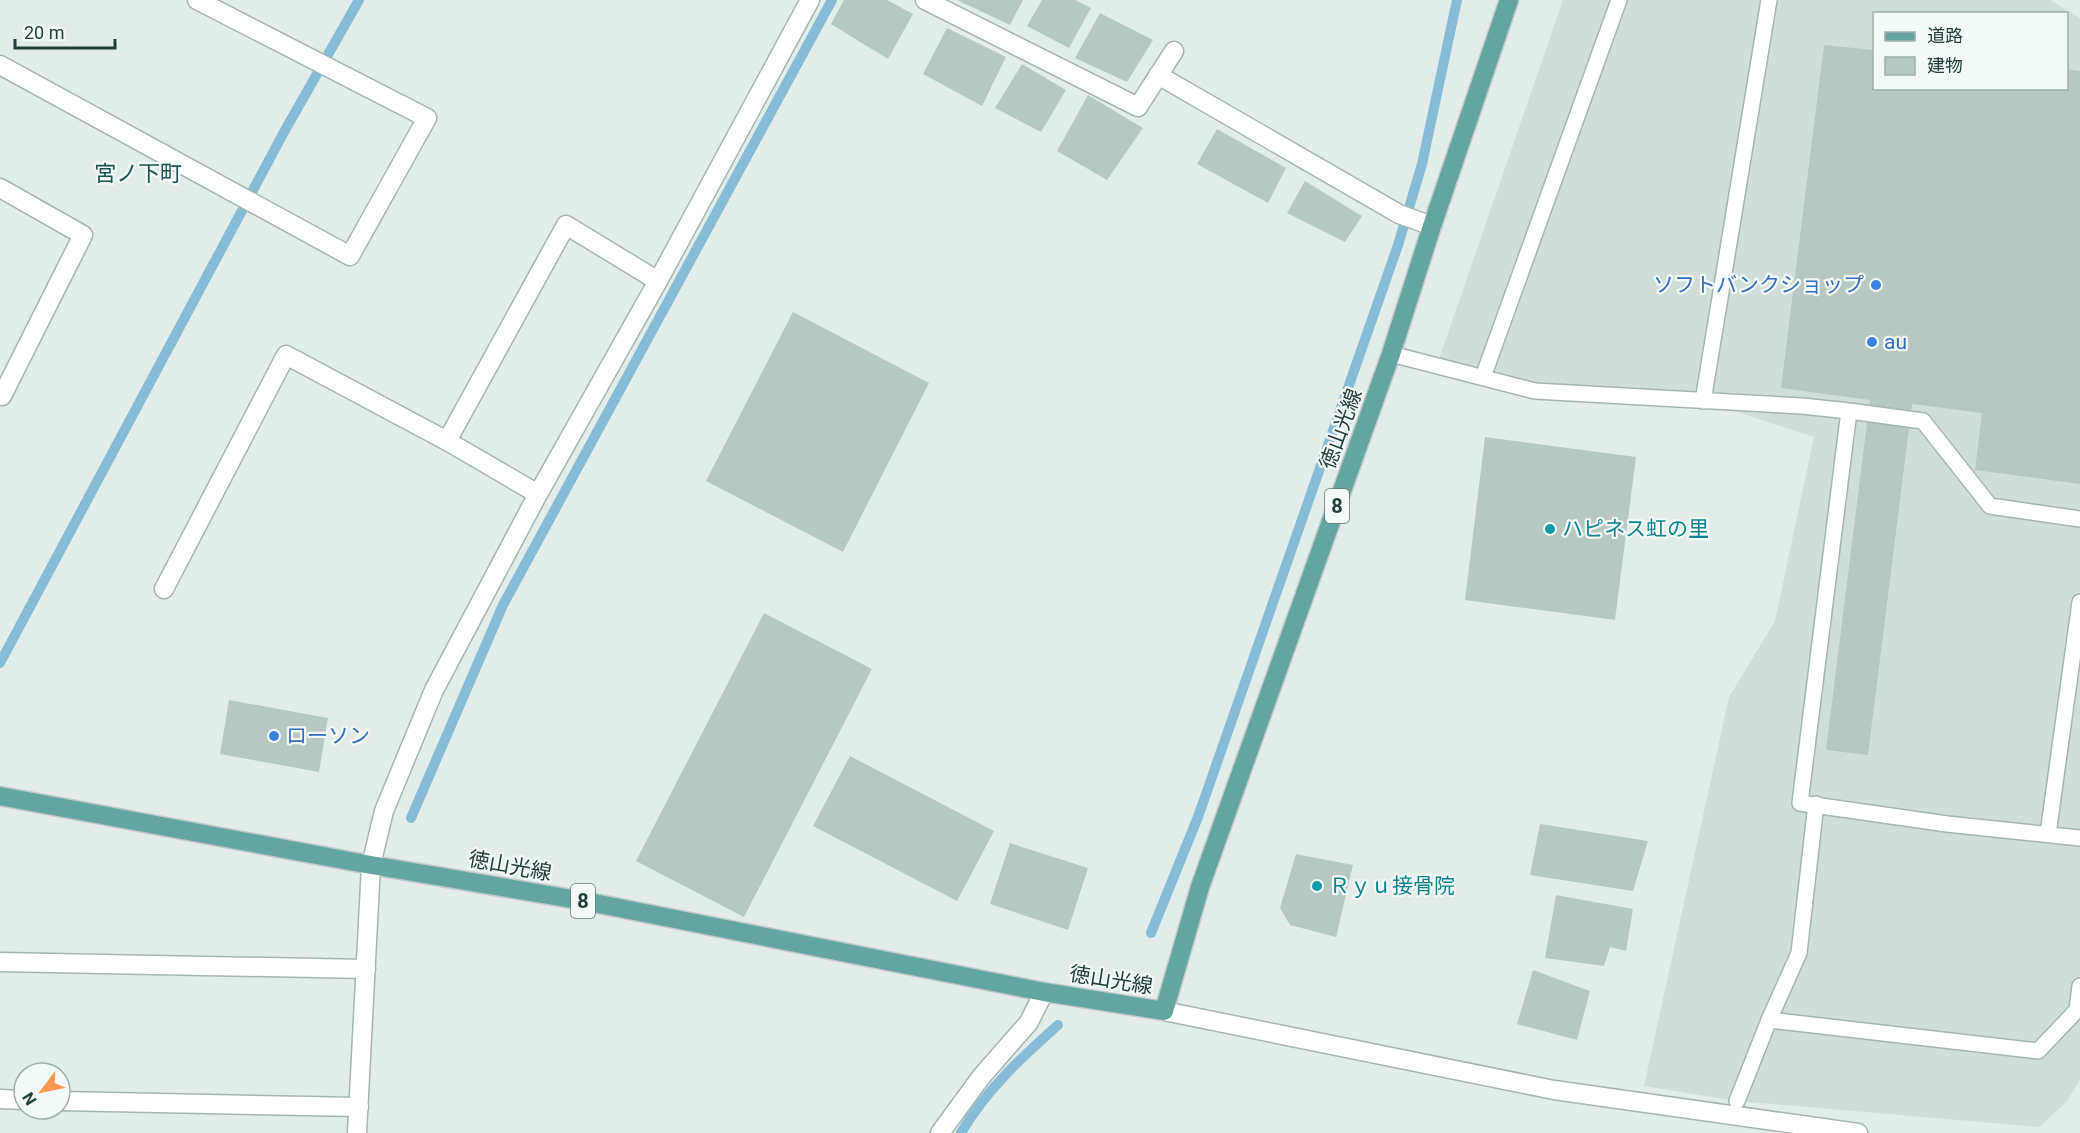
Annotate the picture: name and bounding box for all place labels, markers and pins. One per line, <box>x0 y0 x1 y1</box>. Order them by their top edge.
place label: ソフトバンクショップ <box>1653 273 1864 297</box>
marker: ソフトバンクショップ <box>1869 278 1883 292</box>
place label: au <box>1884 330 1907 354</box>
marker: au <box>1865 335 1879 349</box>
place label: ハピネス虹の里 <box>1562 517 1709 541</box>
marker: ハピネス虹の里 <box>1543 522 1557 536</box>
place label: ローソン <box>286 724 370 748</box>
marker: ローソン <box>267 729 281 743</box>
place label: Ｒｙｕ接骨院 <box>1329 874 1455 898</box>
marker: Ｒｙｕ接骨院 <box>1310 879 1324 893</box>

